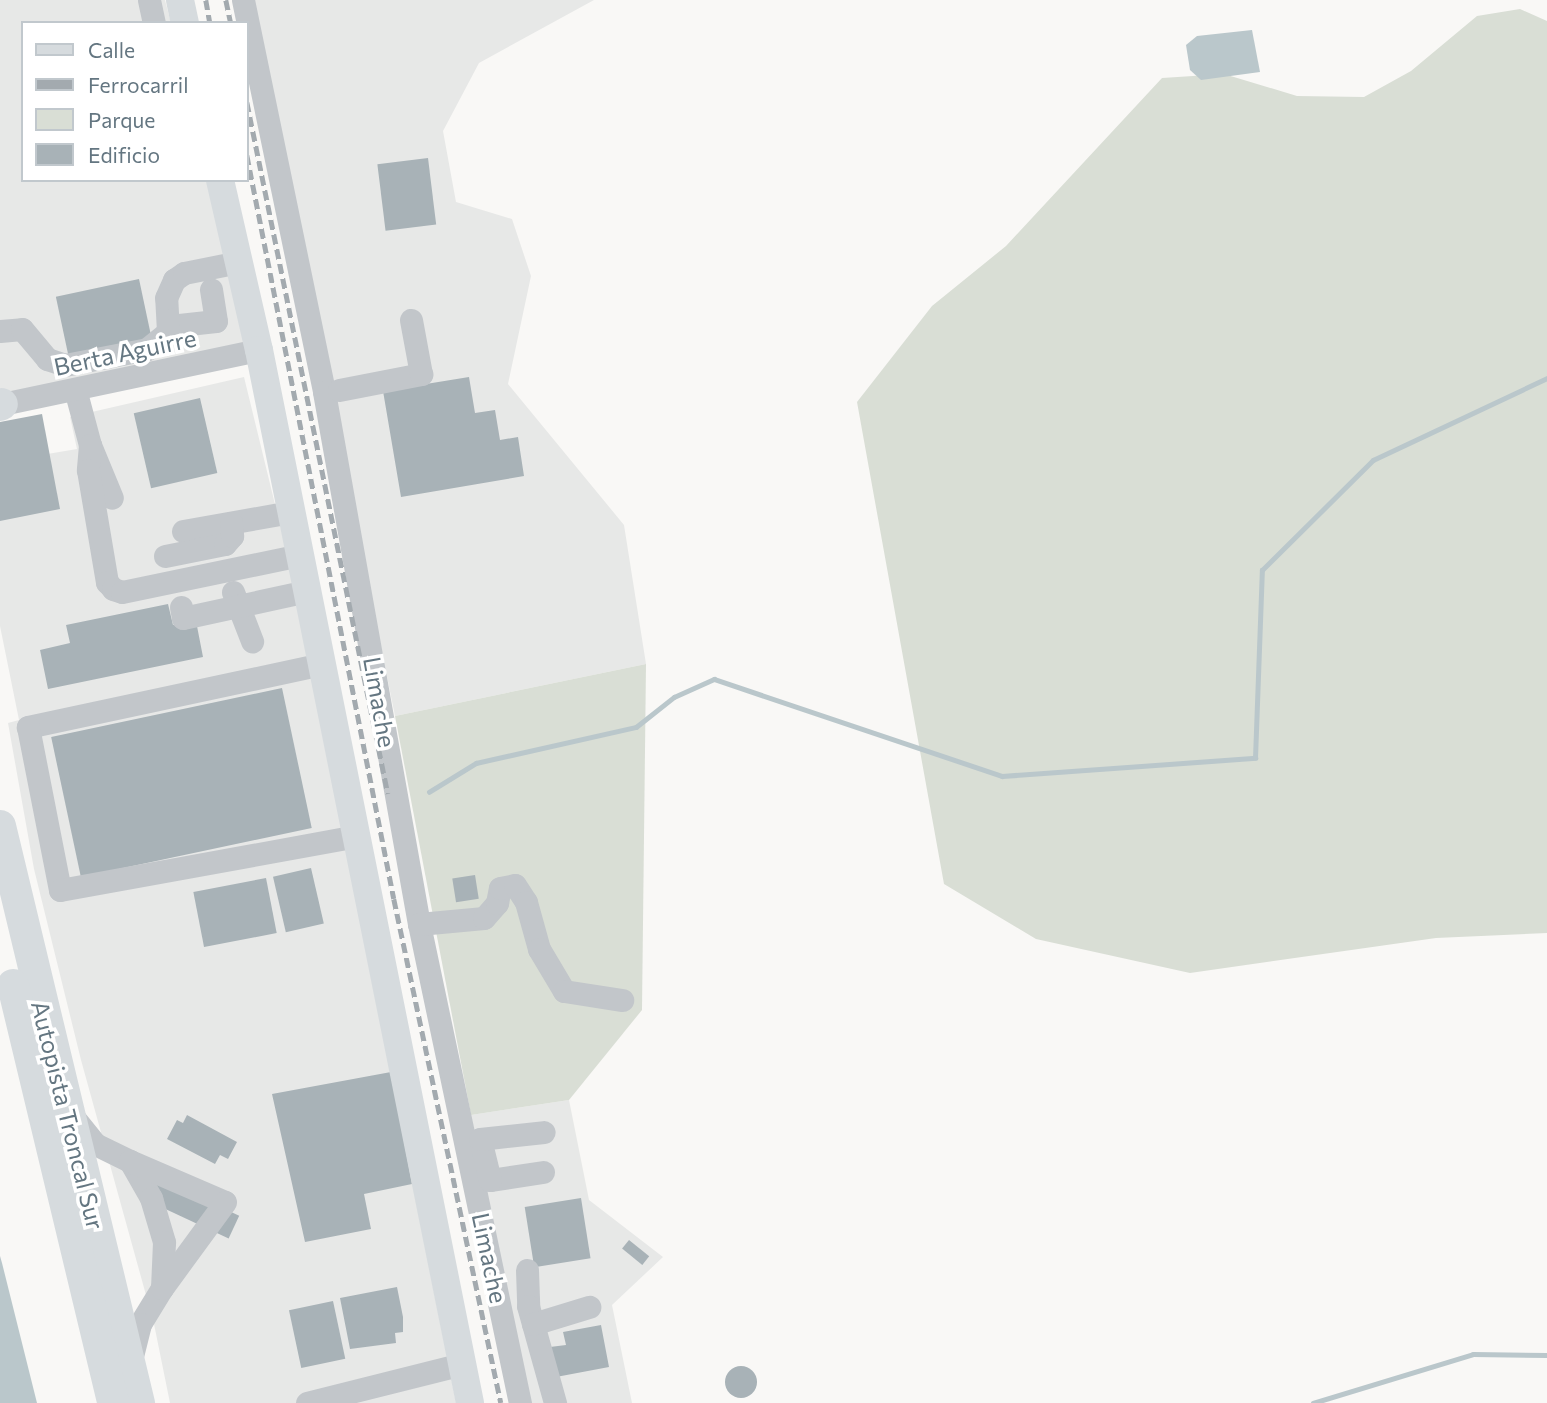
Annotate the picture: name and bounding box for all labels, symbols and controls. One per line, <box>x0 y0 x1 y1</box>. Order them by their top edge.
legend <box>21 21 248 182</box>
text: Calle <box>88 37 135 62</box>
text: Ferrocarril <box>88 72 189 97</box>
text: Parque <box>88 107 155 132</box>
text: Edificio <box>88 142 160 167</box>
street label: Berta Aguirre <box>51 323 199 381</box>
street label: Limache <box>358 654 402 750</box>
street label: Autopista Troncal Sur <box>26 998 110 1232</box>
street label: Limache <box>466 1210 514 1306</box>

